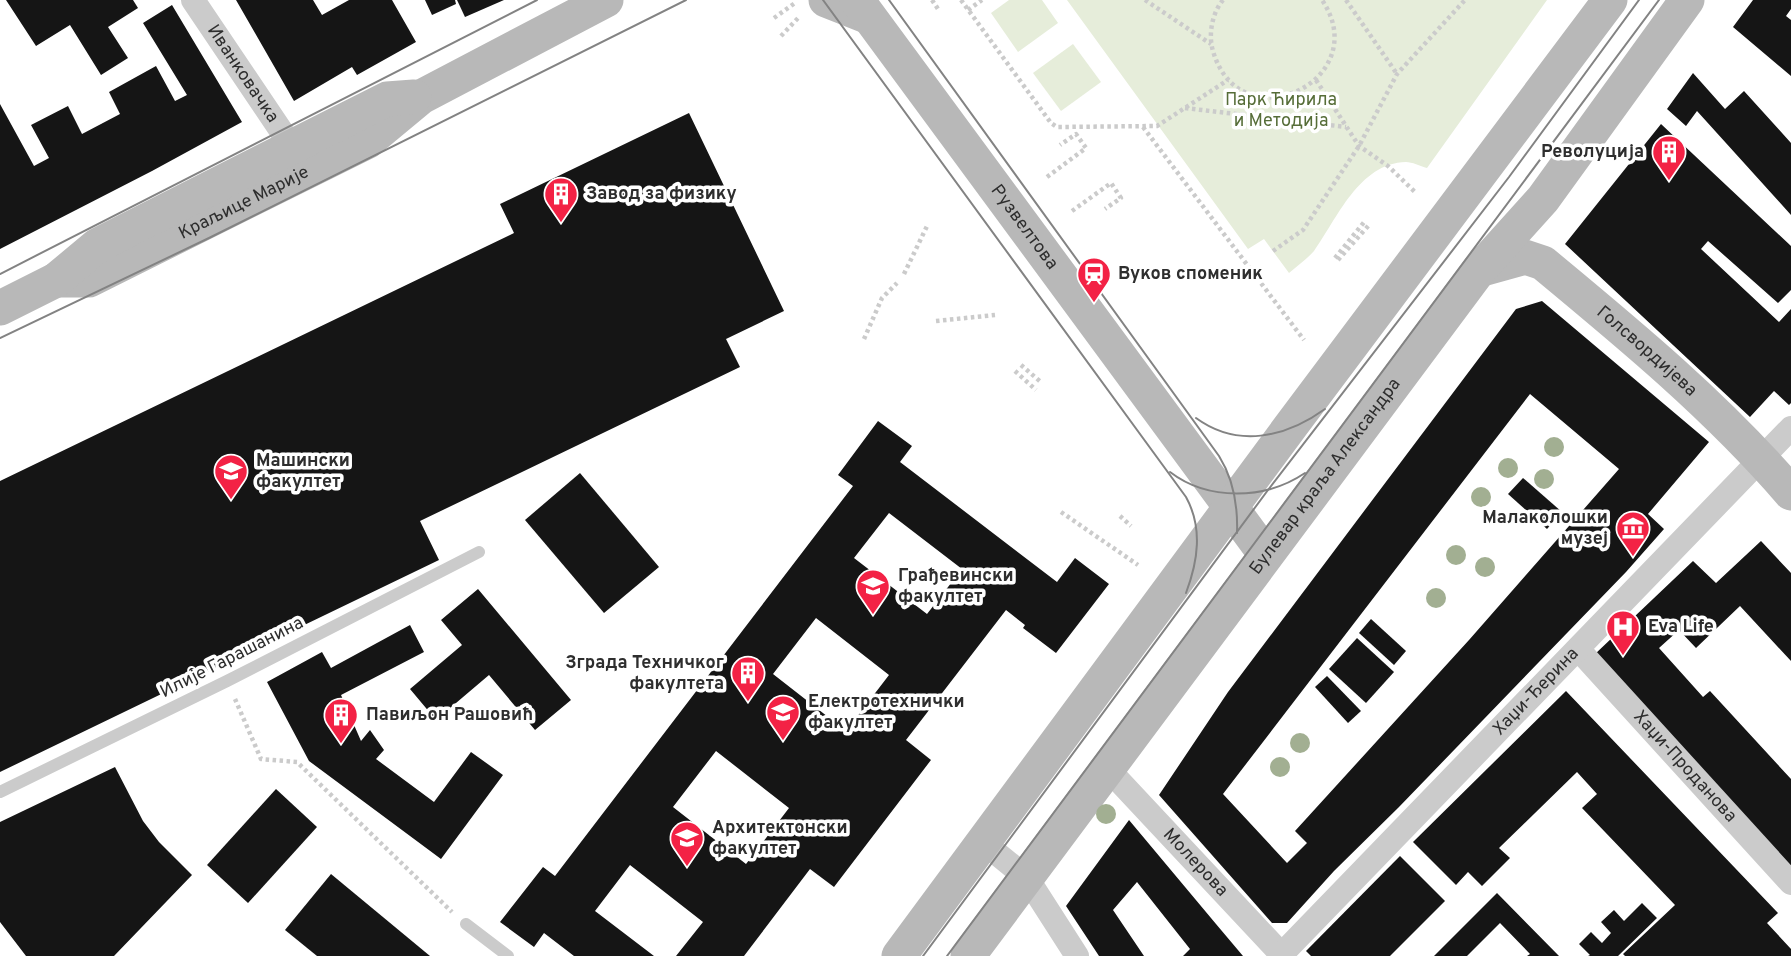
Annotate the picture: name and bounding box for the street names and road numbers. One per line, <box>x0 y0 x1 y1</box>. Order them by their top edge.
street label: Иванковачка <box>202 20 284 127</box>
street label: Краљице Марије <box>175 161 313 245</box>
street label: Рузвелтова <box>985 180 1063 274</box>
street label: Голсвордијева <box>1592 301 1702 402</box>
street label: Булевар краља Александра <box>1244 374 1406 579</box>
street label: Илије Гарашанина <box>156 612 308 704</box>
street label: Хаџи-Ђерина <box>1488 643 1584 741</box>
street label: Хаџи-Проданова <box>1628 706 1742 827</box>
street label: Молерова <box>1158 823 1233 902</box>

